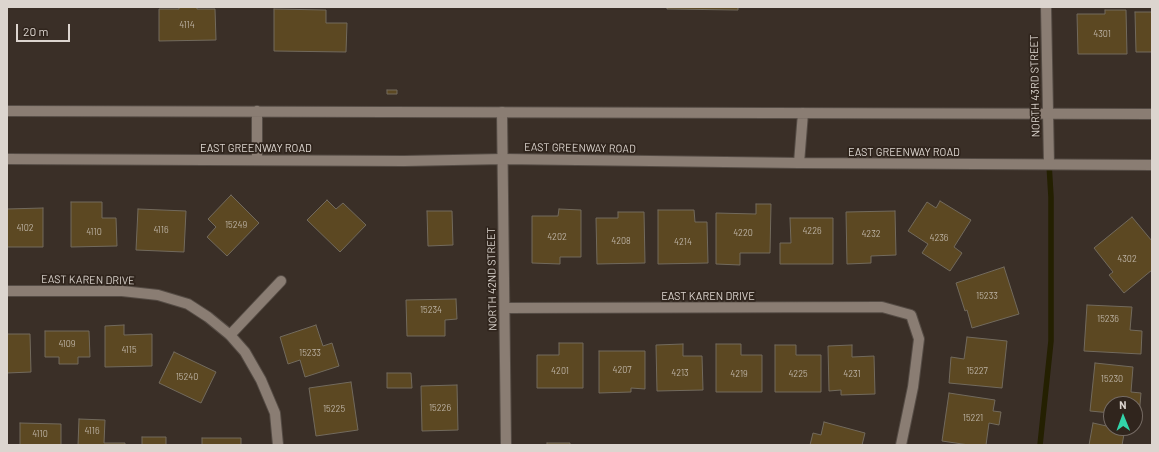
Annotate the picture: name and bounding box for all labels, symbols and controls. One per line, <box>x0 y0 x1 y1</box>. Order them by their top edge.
scale bar <box>18 16 72 42</box>
house number: 4114 <box>179 20 195 30</box>
text: 20 m <box>23 24 49 38</box>
house number: 4301 <box>1093 29 1111 39</box>
street label: NORTH 43RD STREET <box>1028 34 1042 138</box>
street label: EAST GREENWAY ROAD <box>524 140 636 156</box>
street label: EAST GREENWAY ROAD <box>200 141 312 155</box>
street label: EAST GREENWAY ROAD <box>848 145 960 159</box>
house number: 15249 <box>225 220 247 230</box>
house number: 4102 <box>16 223 34 233</box>
house number: 4116 <box>153 225 169 235</box>
house number: 4226 <box>802 226 822 236</box>
house number: 4110 <box>86 227 102 237</box>
street label: NORTH 42ND STREET <box>484 227 500 331</box>
house number: 4220 <box>733 228 753 238</box>
house number: 4232 <box>861 229 881 239</box>
house number: 4202 <box>547 232 567 242</box>
house number: 4236 <box>930 233 948 243</box>
house number: 4208 <box>611 236 631 246</box>
house number: 4214 <box>674 237 692 247</box>
house number: 4302 <box>1117 254 1137 264</box>
street label: EAST KAREN DRIVE <box>41 273 135 287</box>
street label: EAST KAREN DRIVE <box>661 289 755 303</box>
house number: 15233 <box>976 291 998 301</box>
house number: 15234 <box>420 305 442 315</box>
house number: 15236 <box>1097 314 1119 324</box>
house number: 4109 <box>58 339 76 349</box>
house number: 4115 <box>121 345 137 355</box>
house number: 15233 <box>299 348 321 358</box>
house number: 4207 <box>612 365 632 375</box>
house number: 4201 <box>551 366 569 376</box>
house number: 15227 <box>966 366 988 376</box>
house number: 4213 <box>671 368 689 378</box>
house number: 4219 <box>730 369 748 379</box>
house number: 4225 <box>788 369 808 379</box>
house number: 4231 <box>843 369 861 379</box>
house number: 15240 <box>176 372 198 382</box>
house number: 15230 <box>1101 374 1123 384</box>
north arrow <box>1103 396 1143 436</box>
text: N <box>1119 398 1127 411</box>
house number: 15226 <box>429 403 451 413</box>
house number: 15225 <box>323 404 345 414</box>
house number: 15221 <box>963 413 983 423</box>
house number: 4116 <box>84 426 100 436</box>
house number: 4110 <box>32 429 48 439</box>

